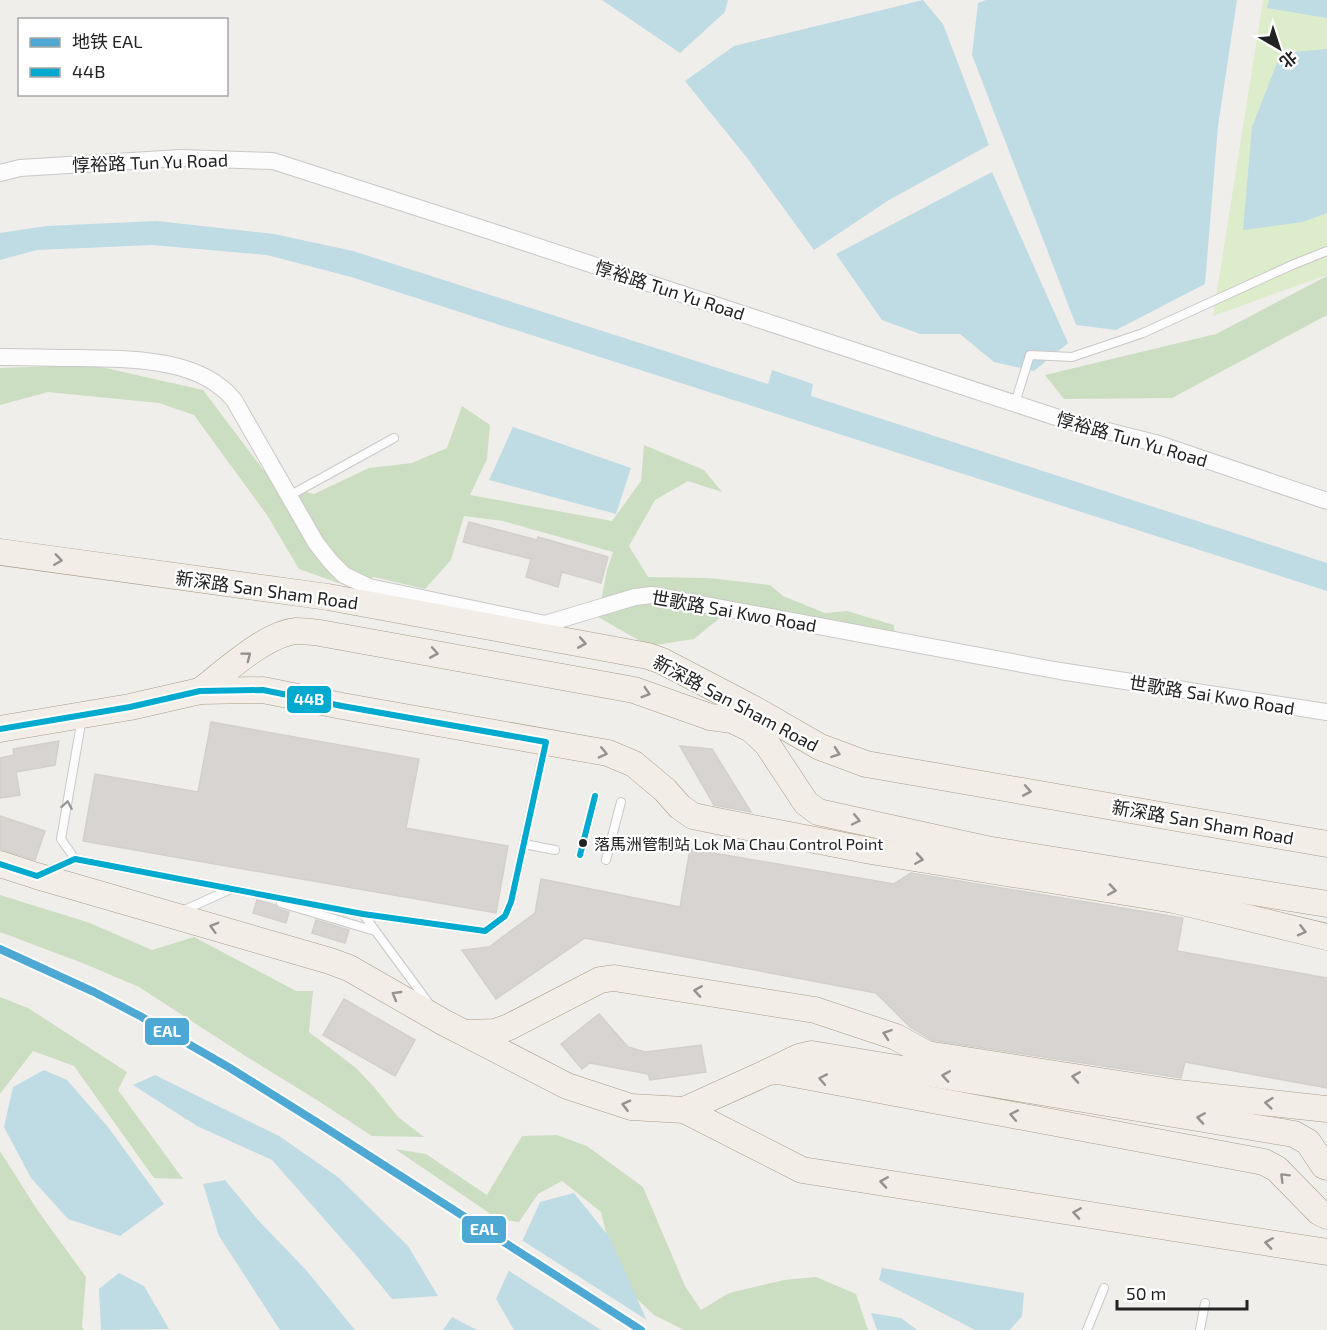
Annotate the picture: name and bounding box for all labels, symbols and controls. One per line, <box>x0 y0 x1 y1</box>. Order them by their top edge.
legend <box>18 18 228 96</box>
north arrow <box>1249 18 1309 78</box>
text: 地铁 EAL <box>72 30 143 52</box>
text: 北 <box>1277 48 1301 72</box>
text: 44B <box>72 60 105 82</box>
street label: 惇裕路 Tun Yu Road <box>72 148 228 176</box>
street label: 惇裕路 Tun Yu Road <box>592 255 748 325</box>
street label: 惇裕路 Tun Yu Road <box>1054 407 1210 471</box>
one-way arrow <box>53 554 63 566</box>
street label: 新深路 San Sham Road <box>174 566 360 614</box>
street label: 世歌路 Sai Kwo Road <box>650 586 818 636</box>
one-way arrow <box>577 636 587 649</box>
one-way arrow <box>428 646 438 659</box>
street label: 新深路 San Sham Road <box>650 650 822 756</box>
one-way arrow <box>240 652 251 663</box>
street label: 世歌路 Sai Kwo Road <box>1128 671 1296 719</box>
line badge: 44B <box>286 685 332 714</box>
one-way arrow <box>640 686 651 698</box>
text: 44B <box>294 689 324 708</box>
one-way arrow <box>598 746 608 759</box>
one-way arrow <box>830 746 841 758</box>
one-way arrow <box>1022 784 1032 797</box>
street label: 新深路 San Sham Road <box>1110 795 1296 849</box>
one-way arrow <box>60 800 73 810</box>
one-way arrow <box>850 813 860 826</box>
place label: 落馬洲管制站 Lok Ma Chau Control Point <box>594 834 883 853</box>
marker: 落馬洲管制站 Lok Ma Chau Control Point <box>577 837 589 849</box>
one-way arrow <box>914 852 924 865</box>
one-way arrow <box>1107 883 1117 896</box>
one-way arrow <box>210 922 220 934</box>
one-way arrow <box>1297 924 1307 937</box>
one-way arrow <box>693 986 702 998</box>
one-way arrow <box>392 991 402 1002</box>
line badge: EAL <box>144 1017 190 1046</box>
text: EAL <box>153 1021 182 1040</box>
one-way arrow <box>882 1029 893 1042</box>
one-way arrow <box>942 1070 952 1083</box>
one-way arrow <box>1071 1071 1081 1084</box>
one-way arrow <box>818 1073 828 1086</box>
one-way arrow <box>1264 1097 1273 1109</box>
one-way arrow <box>621 1099 631 1112</box>
one-way arrow <box>1010 1109 1020 1122</box>
one-way arrow <box>1196 1113 1205 1125</box>
one-way arrow <box>1281 1173 1292 1184</box>
one-way arrow <box>879 1177 889 1189</box>
one-way arrow <box>1072 1207 1081 1219</box>
line badge: EAL <box>461 1215 507 1244</box>
text: EAL <box>470 1219 499 1238</box>
one-way arrow <box>1265 1238 1274 1250</box>
scale bar <box>1117 1273 1248 1311</box>
text: 50 m <box>1126 1282 1166 1304</box>

